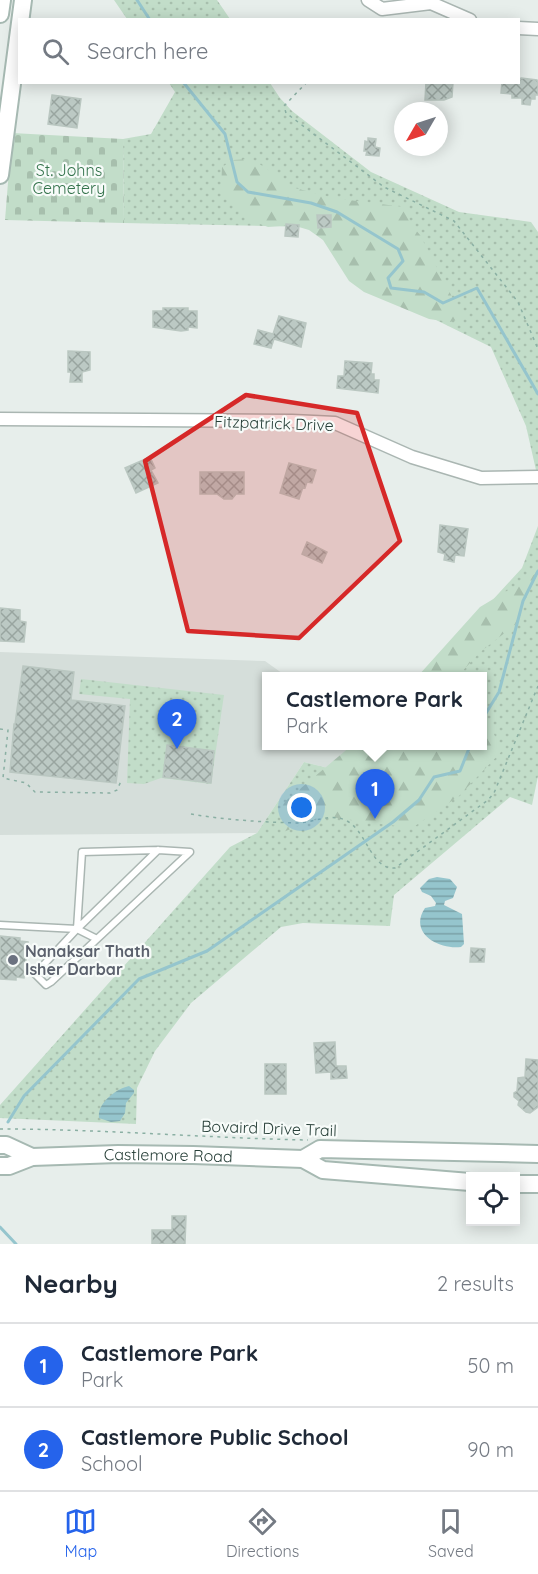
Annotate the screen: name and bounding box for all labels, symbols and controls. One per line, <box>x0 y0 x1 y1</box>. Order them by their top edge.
search box <box>18 18 520 84</box>
icon: search <box>39 35 72 68</box>
text: Search here <box>87 37 208 65</box>
north arrow <box>394 102 448 156</box>
park label: St. Johns Cemetery <box>33 160 105 198</box>
street label: Fitzpatrick Drive <box>214 411 334 435</box>
popup <box>262 672 487 750</box>
text: Castlemore Park <box>286 685 463 713</box>
pin: 2 <box>158 700 196 749</box>
text: Park <box>286 713 328 738</box>
pin: 1 <box>356 770 394 819</box>
your location <box>287 793 316 822</box>
place label: Nanaksar Thath Isher Darbar <box>25 941 150 979</box>
marker: Nanaksar Thath Isher Darbar <box>6 953 20 967</box>
street label: Bovaird Drive Trail <box>201 1116 337 1140</box>
street label: Castlemore Road <box>103 1144 233 1166</box>
map controls <box>466 1172 520 1226</box>
button: locate <box>466 1172 520 1226</box>
text: Nearby <box>24 1267 118 1300</box>
text: 2 results <box>437 1271 514 1296</box>
text: Castlemore Park <box>81 1339 258 1367</box>
text: 1 <box>40 1353 47 1378</box>
text: 50 m <box>468 1353 514 1378</box>
text: Park <box>81 1367 123 1392</box>
text: Castlemore Public School <box>81 1423 349 1451</box>
text: 2 <box>38 1437 49 1462</box>
text: 90 m <box>467 1437 514 1462</box>
text: School <box>81 1451 143 1476</box>
tab: Map <box>64 1505 97 1561</box>
tab: Directions <box>226 1505 299 1561</box>
tab: Saved <box>428 1505 474 1561</box>

